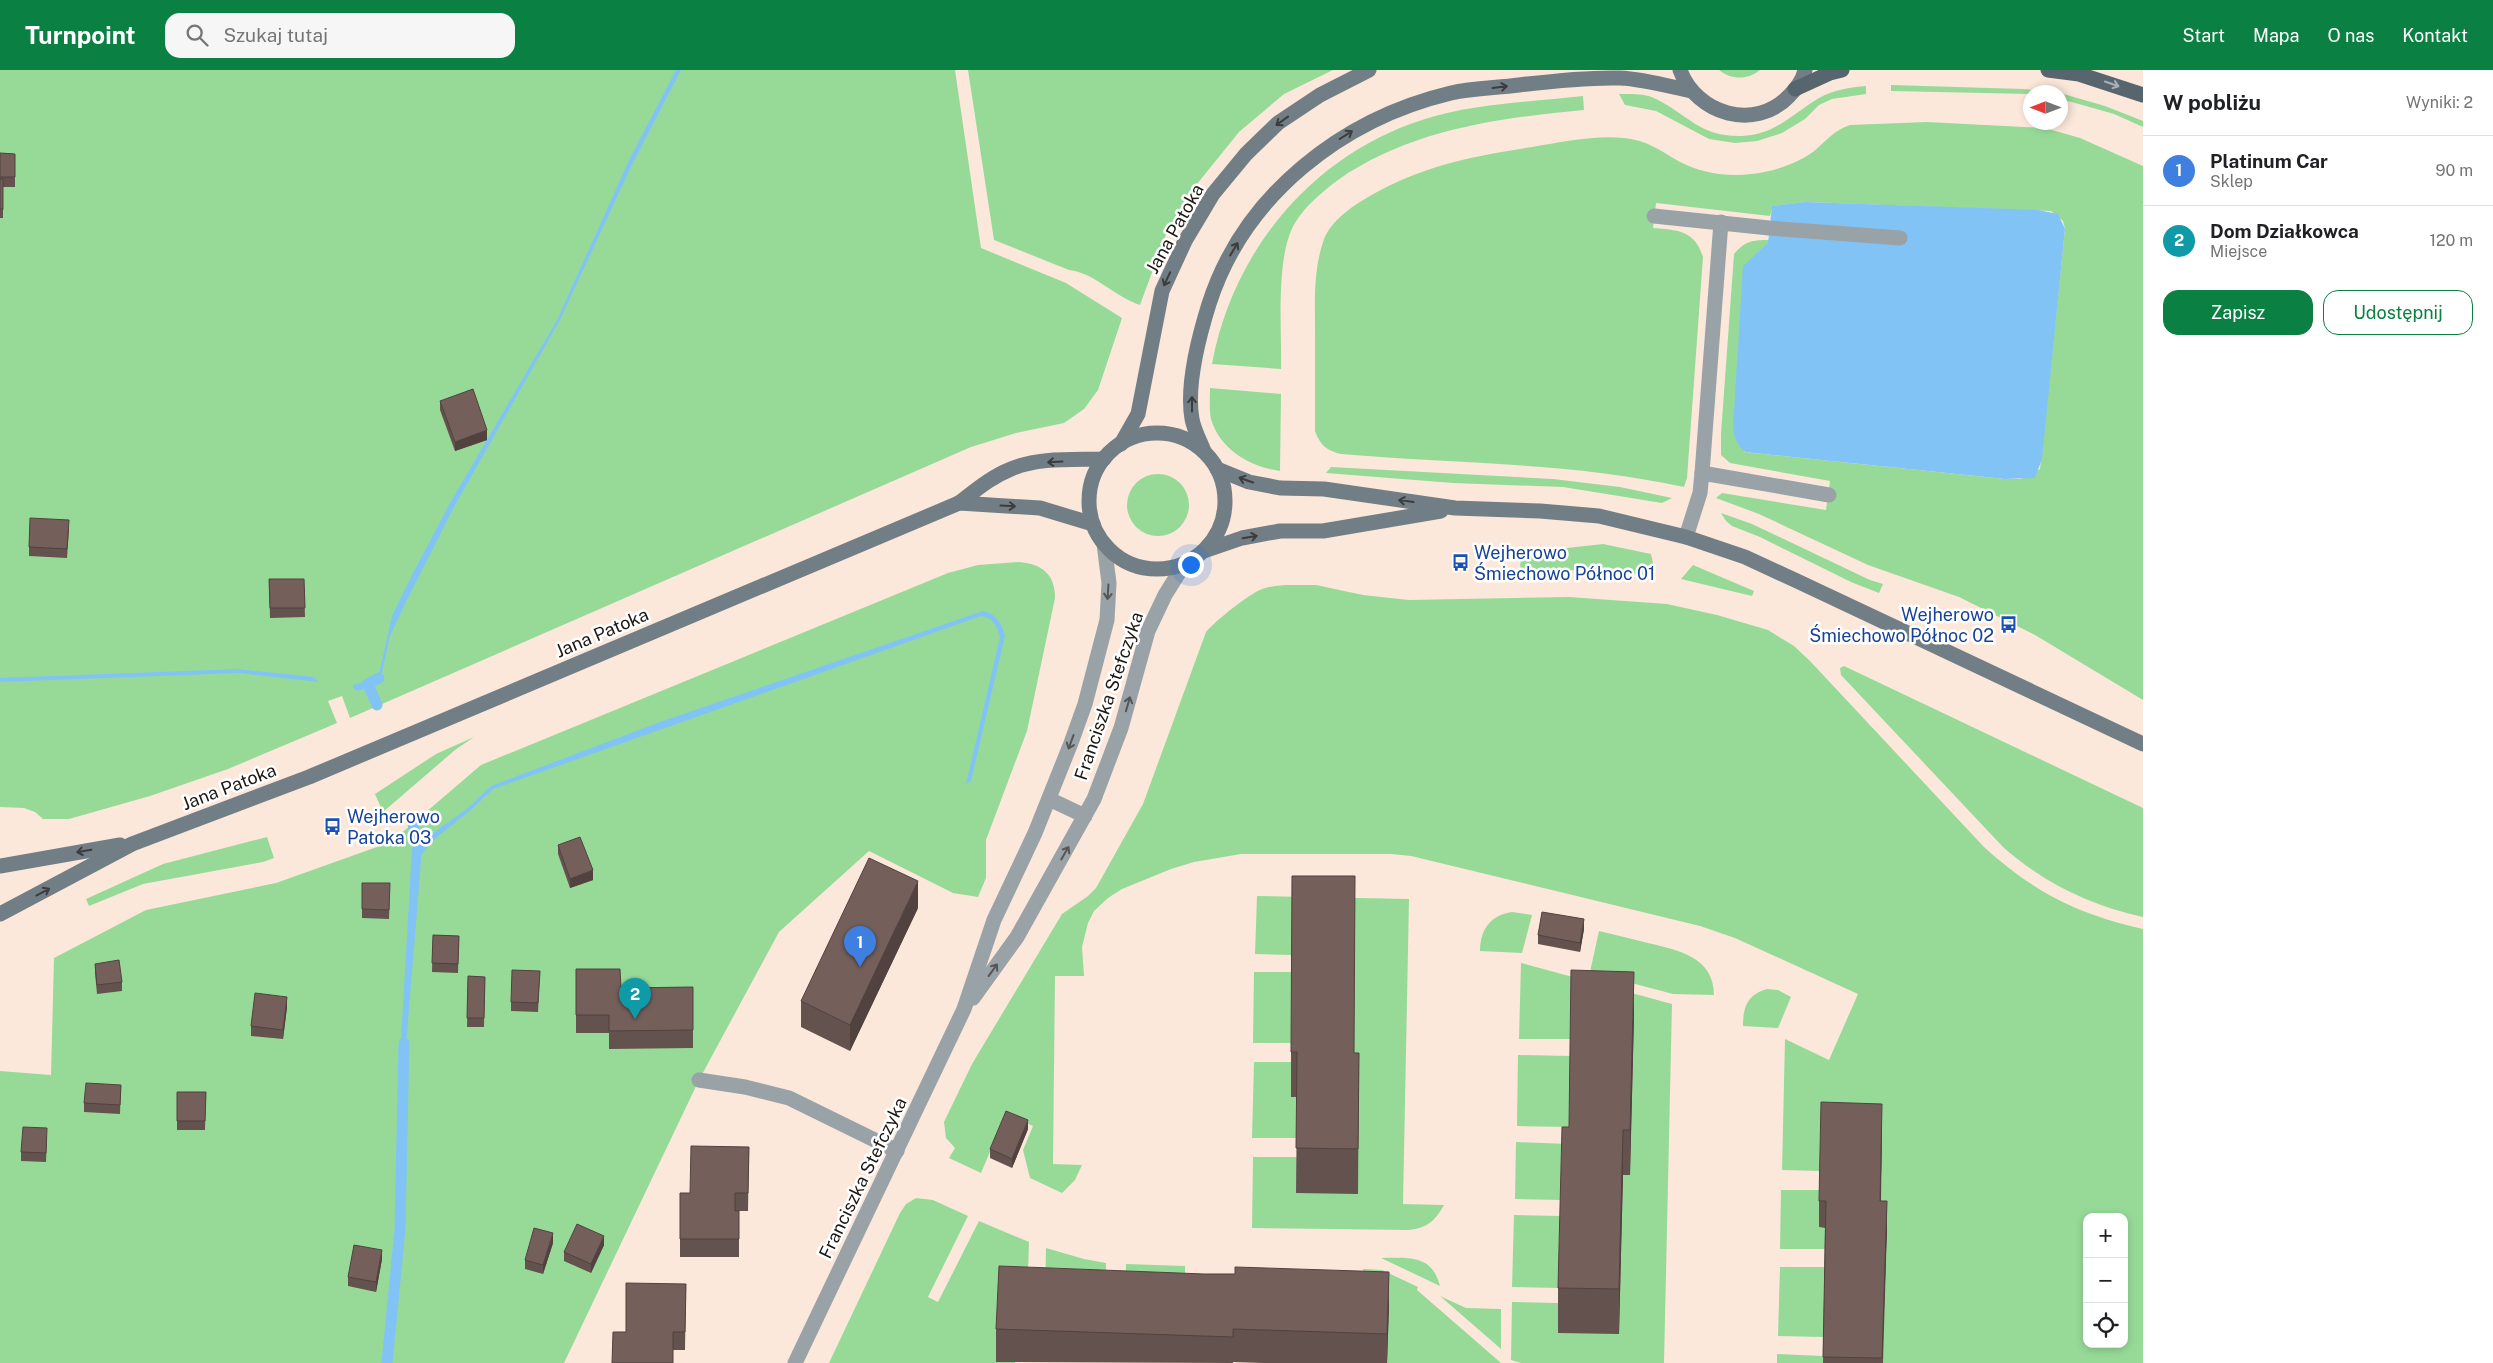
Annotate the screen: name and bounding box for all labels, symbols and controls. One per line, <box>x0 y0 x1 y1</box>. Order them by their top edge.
search box <box>165 13 515 58</box>
text: Turnpoint <box>25 21 135 49</box>
icon: search <box>183 21 211 49</box>
text: Szukaj tutaj <box>223 24 328 46</box>
text: Start <box>2183 25 2225 46</box>
text: Mapa <box>2253 25 2299 46</box>
text: O nas <box>2327 25 2374 46</box>
text: Kontakt <box>2402 25 2468 46</box>
one-way arrow <box>2104 80 2119 89</box>
one-way arrow <box>1492 82 1508 92</box>
north arrow <box>2023 85 2068 130</box>
text: W pobliżu <box>2163 90 2261 115</box>
text: Wyniki: 2 <box>2406 93 2473 112</box>
one-way arrow <box>1275 116 1289 126</box>
one-way arrow <box>1339 129 1353 139</box>
text: Platinum Car <box>2210 150 2328 172</box>
text: 1 <box>2176 161 2182 180</box>
text: 90 m <box>2436 161 2473 180</box>
text: Sklep <box>2210 172 2253 191</box>
street label: Jana Patoka <box>1141 180 1208 277</box>
text: Dom Działkowca <box>2210 220 2359 242</box>
text: 2 <box>2174 231 2184 250</box>
text: 120 m <box>2429 231 2473 250</box>
text: Miejsce <box>2210 242 2267 261</box>
one-way arrow <box>1229 243 1239 257</box>
one-way arrow <box>1162 271 1172 286</box>
button: Zapisz <box>2163 290 2313 335</box>
button: Udostępnij <box>2323 290 2473 335</box>
one-way arrow <box>1187 396 1197 412</box>
one-way arrow <box>1047 457 1063 466</box>
one-way arrow <box>1239 475 1254 484</box>
one-way arrow <box>1399 496 1415 506</box>
one-way arrow <box>1000 501 1016 510</box>
one-way arrow <box>1242 531 1258 541</box>
place label: Wejherowo Śmiechowo Północ 01 <box>1474 542 1655 584</box>
your location <box>1178 552 1204 578</box>
bus stop icon: Wejherowo Śmiechowo Północ 01 <box>1450 553 1470 573</box>
one-way arrow <box>1104 584 1113 600</box>
street label: Jana Patoka <box>552 603 652 662</box>
place label: Wejherowo Śmiechowo Północ 02 <box>1809 604 1994 646</box>
street label: Franciszka Stefczyka <box>1070 609 1147 783</box>
bus stop icon: Wejherowo Śmiechowo Północ 02 <box>1998 615 2018 635</box>
one-way arrow <box>1123 696 1133 712</box>
one-way arrow <box>1066 734 1075 750</box>
street label: Jana Patoka <box>179 759 279 814</box>
place label: Wejherowo Patoka 03 <box>347 806 440 848</box>
bus stop icon: Wejherowo Patoka 03 <box>323 817 343 837</box>
one-way arrow <box>1060 846 1070 861</box>
one-way arrow <box>76 847 92 857</box>
one-way arrow <box>35 887 50 896</box>
pin: 1 <box>844 926 876 967</box>
one-way arrow <box>988 963 998 977</box>
pin: 2 <box>619 978 651 1019</box>
street label: Franciszka Stefczyka <box>814 1094 911 1262</box>
map controls <box>2083 1213 2128 1348</box>
button: + <box>2083 1213 2128 1258</box>
button: − <box>2083 1258 2128 1303</box>
button: locate <box>2083 1303 2128 1348</box>

